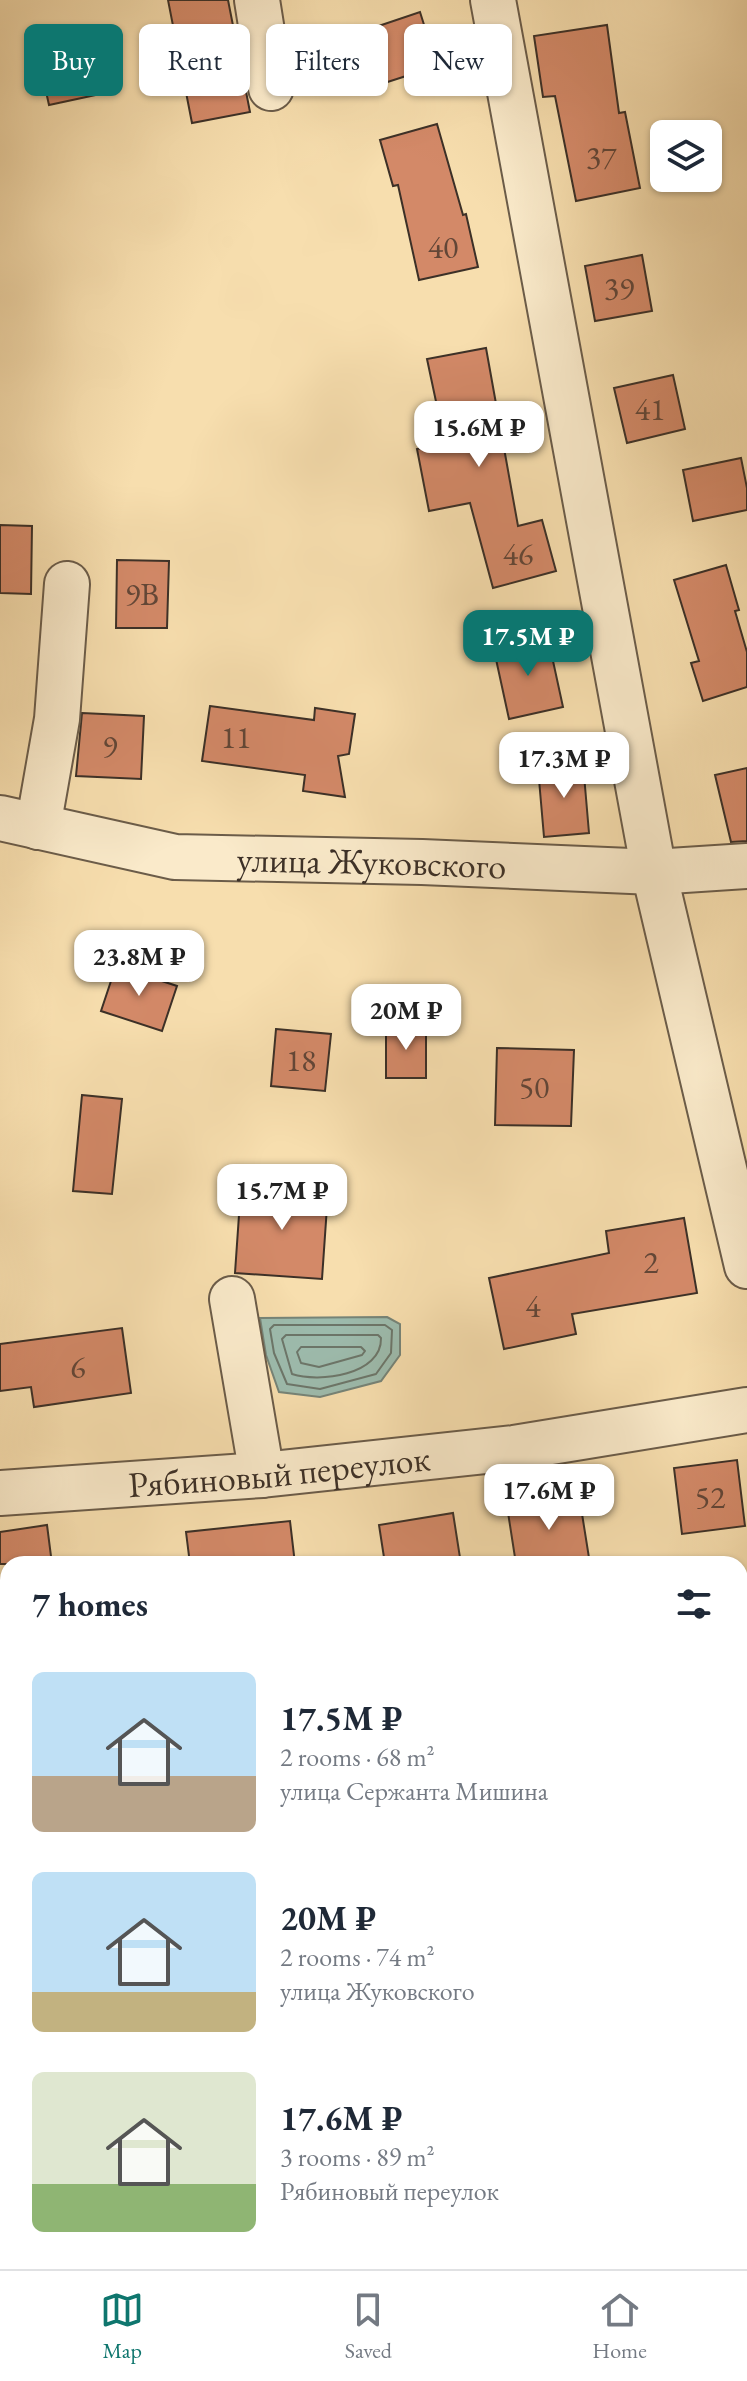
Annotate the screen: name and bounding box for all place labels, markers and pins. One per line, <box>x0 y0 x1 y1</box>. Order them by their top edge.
pin: 15.6M ₽ <box>405 401 553 469</box>
pin: 17.5M ₽ <box>454 610 602 678</box>
pin: 17.3M ₽ <box>490 732 638 800</box>
pin: 23.8M ₽ <box>65 930 213 998</box>
pin: 20M ₽ <box>350 984 462 1052</box>
pin: 15.7M ₽ <box>208 1164 356 1232</box>
pin: 17.6M ₽ <box>475 1464 623 1532</box>

